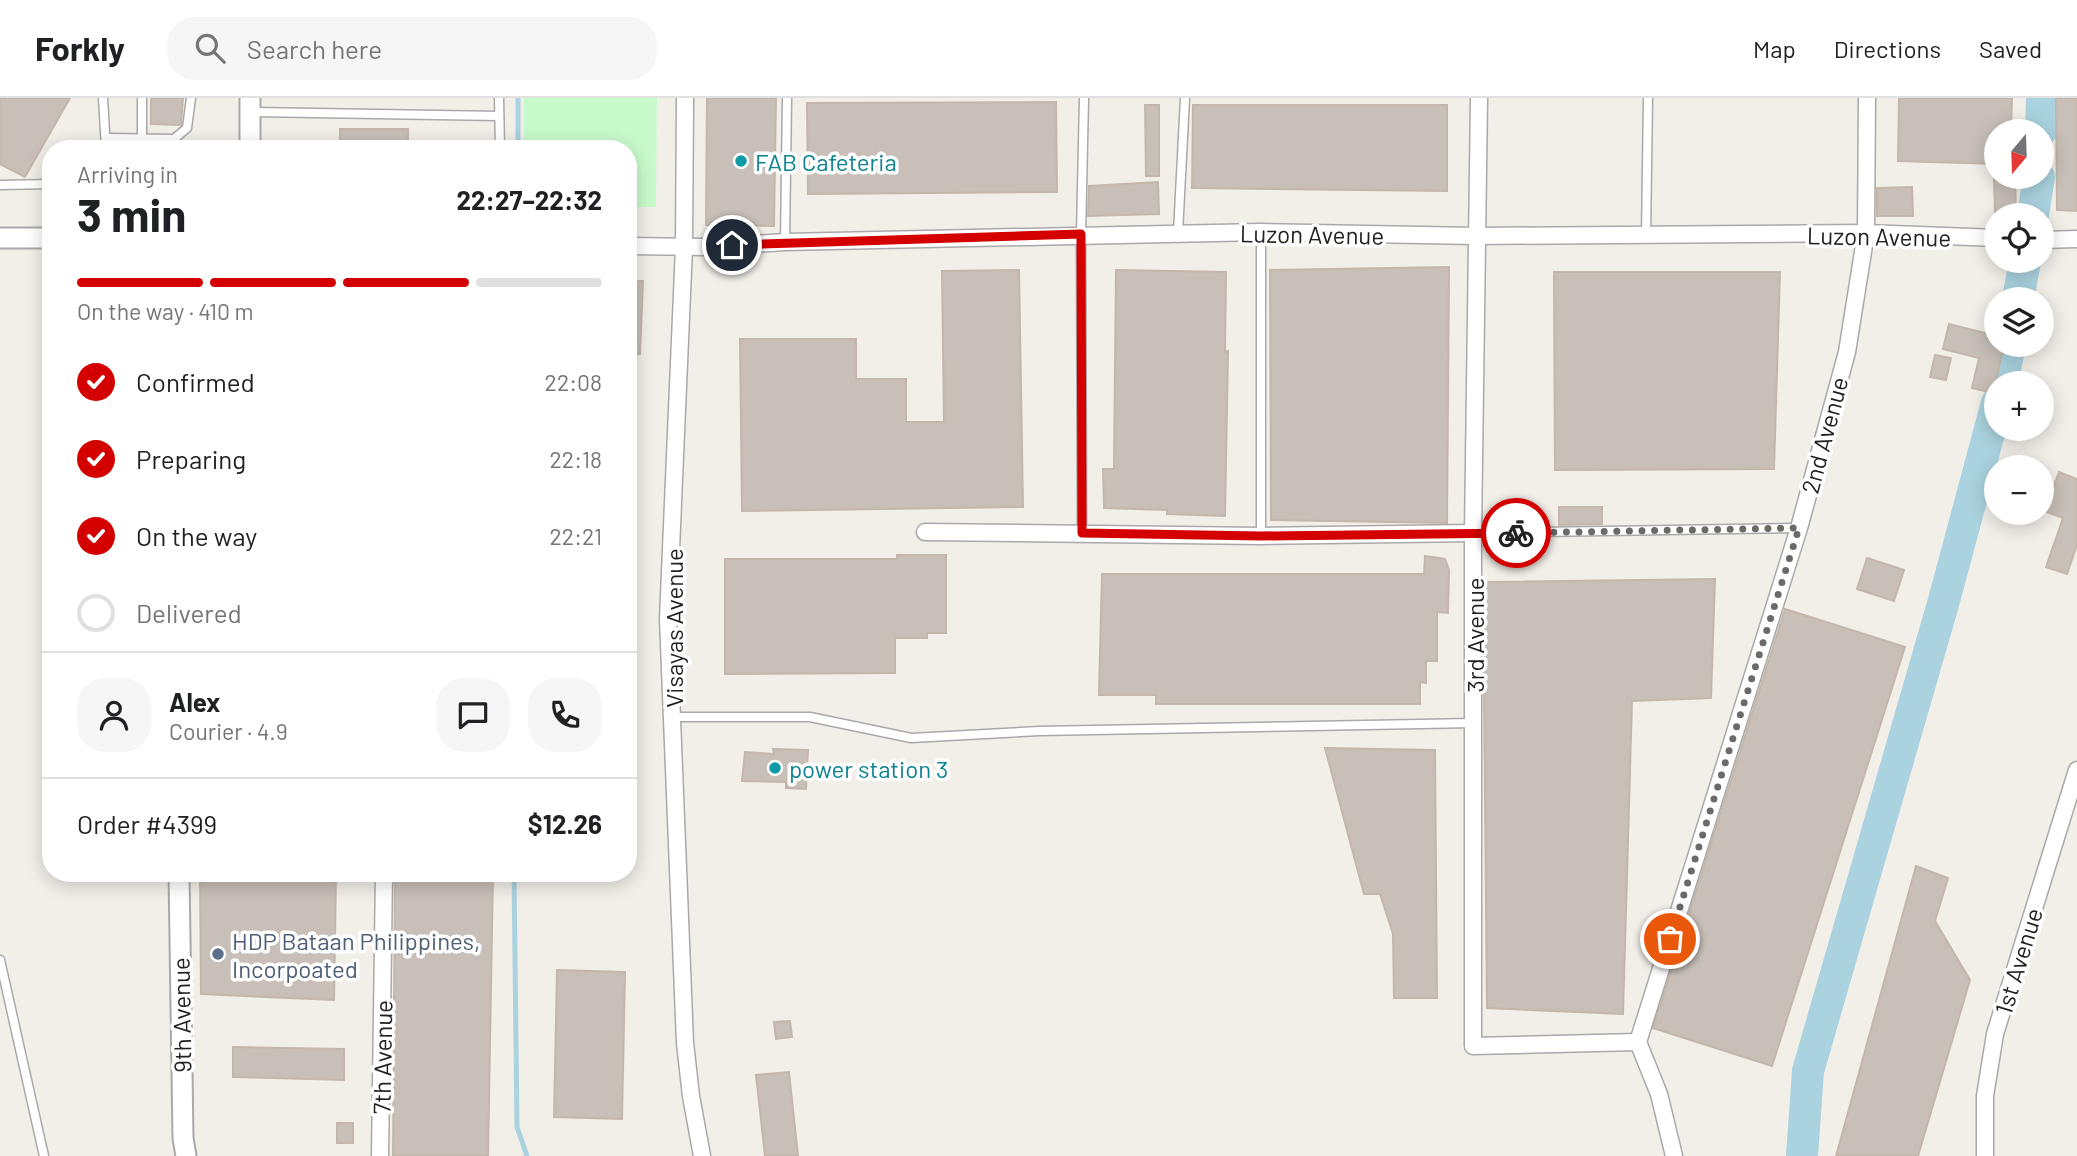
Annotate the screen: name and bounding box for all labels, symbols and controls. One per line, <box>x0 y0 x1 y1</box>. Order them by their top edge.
search box <box>167 17 657 80</box>
text: Forkly <box>35 28 125 68</box>
icon: search <box>191 29 229 67</box>
text: Search here <box>247 33 382 64</box>
text: Map <box>1753 34 1796 63</box>
text: Directions <box>1834 34 1941 63</box>
text: Saved <box>1979 34 2042 63</box>
north arrow <box>1984 119 2054 189</box>
map controls <box>1984 119 2054 525</box>
place label: FAB Cafeteria <box>755 147 897 176</box>
marker: FAB Cafeteria <box>733 153 749 169</box>
text: Arriving in <box>77 160 178 188</box>
text: 22:27–22:32 <box>456 184 602 215</box>
text: 3 min <box>77 186 186 241</box>
button: locate <box>1984 203 2054 273</box>
pin <box>702 215 762 275</box>
street label: Luzon Avenue <box>1240 218 1384 250</box>
street label: Luzon Avenue <box>1807 220 1951 252</box>
icon: home <box>713 226 751 264</box>
button: layers <box>1984 287 2054 357</box>
text: On the way · 410 m <box>77 297 254 325</box>
icon: check <box>77 363 115 401</box>
text: Confirmed <box>136 366 255 397</box>
text: 22:08 <box>545 368 602 396</box>
button: + <box>1984 371 2054 441</box>
street label: 2nd Avenue <box>1794 373 1854 497</box>
icon: check <box>77 440 115 478</box>
text: Preparing <box>136 443 246 474</box>
text: 22:18 <box>550 445 602 473</box>
button: − <box>1984 455 2054 525</box>
courier <box>1481 498 1551 568</box>
icon: bike <box>1497 514 1535 552</box>
icon: check <box>77 517 115 555</box>
text: On the way <box>136 520 257 551</box>
text: 22:21 <box>549 522 602 550</box>
street label: Visayas Avenue <box>659 548 688 708</box>
street label: 3rd Avenue <box>1460 577 1489 693</box>
text: Delivered <box>136 597 242 628</box>
button: person <box>77 678 151 752</box>
button: chat <box>436 678 510 752</box>
button: phone <box>528 678 602 752</box>
text: Alex <box>169 686 220 717</box>
text: Courier · 4.9 <box>169 717 288 745</box>
place label: power station 3 <box>789 754 948 783</box>
marker: power station 3 <box>767 760 783 776</box>
text: Order #4399 <box>77 808 217 839</box>
text: $12.26 <box>528 808 602 839</box>
street label: 1st Avenue <box>1988 904 2048 1018</box>
pin <box>1640 909 1700 969</box>
icon: bag <box>1651 920 1689 958</box>
place label: HDP Bataan Philippines, Incorpoated <box>232 926 480 983</box>
marker: HDP Bataan Philippines, Incorpoated <box>210 946 226 962</box>
street label: 9th Avenue <box>165 957 197 1073</box>
street label: 7th Avenue <box>367 1000 397 1114</box>

